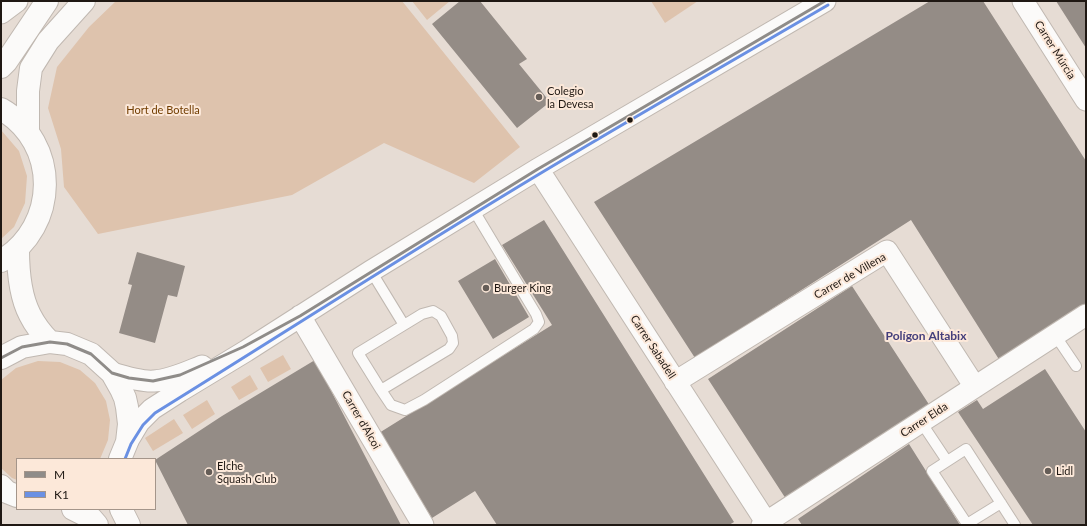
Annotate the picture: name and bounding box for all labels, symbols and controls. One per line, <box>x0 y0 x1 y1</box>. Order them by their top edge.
street label: Carrer Múrcia <box>1032 18 1078 82</box>
place label: Colegio la Devesa <box>547 84 593 110</box>
marker: Colegio la Devesa <box>534 92 544 102</box>
park label: Hort de Botella <box>126 103 200 117</box>
unlabelled marker <box>625 115 635 125</box>
unlabelled marker <box>590 130 600 140</box>
street label: Carrer de Villena <box>812 250 888 302</box>
place label: Burger King <box>494 281 551 295</box>
marker: Burger King <box>481 283 491 293</box>
street label: Carrer Sabadell <box>627 313 679 381</box>
district label: Polígon Altabix <box>886 329 966 343</box>
street label: Carrer d'Alcoi <box>339 389 383 451</box>
street label: Carrer Elda <box>898 400 950 440</box>
legend <box>16 458 156 510</box>
place label: Elche Squash Club <box>217 459 277 485</box>
place label: Lidl <box>1056 464 1073 478</box>
marker: Lidl <box>1043 466 1053 476</box>
text: M <box>54 467 65 482</box>
marker: Elche Squash Club <box>204 467 214 477</box>
text: K1 <box>54 487 69 502</box>

